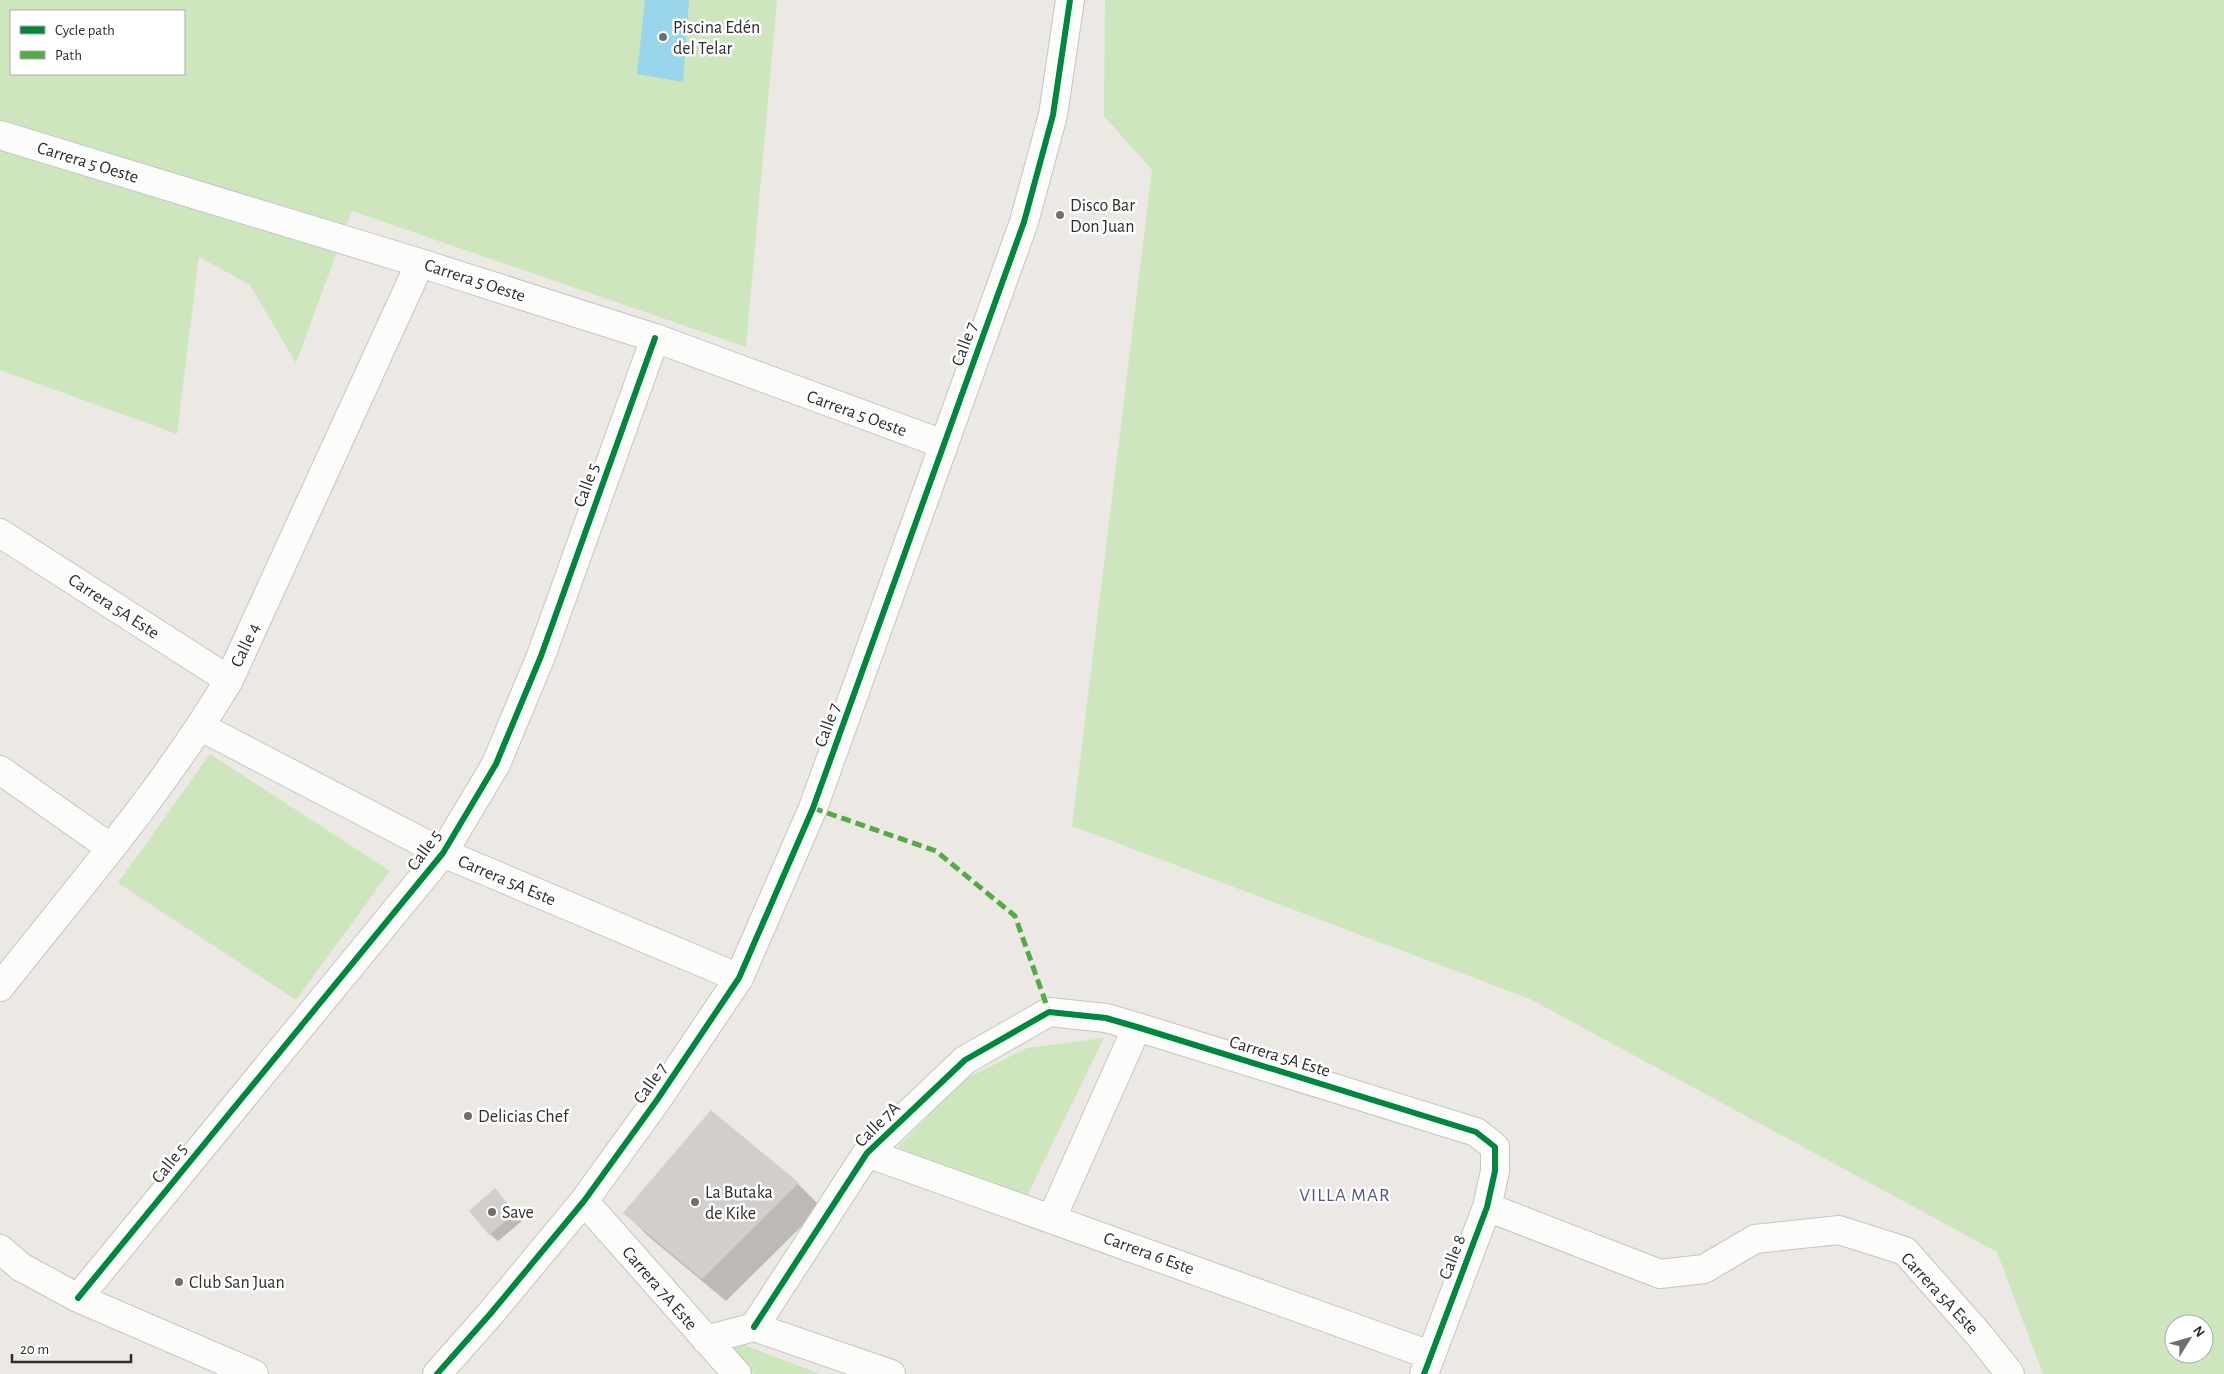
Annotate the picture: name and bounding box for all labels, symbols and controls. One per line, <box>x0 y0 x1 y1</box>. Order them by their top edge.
legend <box>10 10 185 75</box>
place label: Piscina Edén del Telar <box>673 19 760 58</box>
text: Cycle path <box>55 23 115 38</box>
marker: Piscina Edén del Telar <box>657 31 669 43</box>
text: Path <box>55 48 82 63</box>
street label: Carrera 5 Oeste <box>35 139 141 187</box>
place label: Disco Bar Don Juan <box>1070 197 1135 236</box>
marker: Disco Bar Don Juan <box>1054 209 1066 221</box>
street label: Carrera 5 Oeste <box>422 256 527 306</box>
street label: Calle 7 <box>949 320 981 369</box>
street label: Carrera 5 Oeste <box>804 388 909 440</box>
street label: Calle 5 <box>571 461 603 510</box>
street label: Carrera 5A Este <box>65 571 162 643</box>
street label: Calle 4 <box>228 620 264 670</box>
street label: Calle 7 <box>812 701 844 750</box>
street label: Calle 5 <box>404 827 445 874</box>
street label: Carrera 5A Este <box>455 852 558 910</box>
street label: Carrera 5A Este <box>1227 1033 1332 1081</box>
street label: Calle 7 <box>630 1060 671 1107</box>
street label: Calle 7A <box>852 1098 904 1151</box>
place label: Delicias Chef <box>478 1108 570 1126</box>
marker: Delicias Chef <box>462 1110 474 1122</box>
street label: Calle 5 <box>149 1140 191 1187</box>
place label: La Butaka de Kike <box>705 1184 773 1223</box>
district label: VILLA MAR <box>1299 1186 1391 1205</box>
marker: La Butaka de Kike <box>689 1196 701 1208</box>
place label: Save <box>502 1204 534 1222</box>
marker: Save <box>486 1206 498 1218</box>
street label: Carrera 6 Este <box>1101 1229 1196 1279</box>
street label: Calle 8 <box>1436 1232 1470 1282</box>
street label: Carrera 7A Este <box>618 1243 700 1334</box>
street label: Carrera 5A Este <box>1897 1249 1981 1338</box>
place label: Club San Juan <box>189 1274 285 1292</box>
marker: Club San Juan <box>173 1276 185 1288</box>
north arrow <box>2164 1314 2214 1364</box>
text: N <box>2190 1324 2207 1340</box>
scale bar <box>12 1332 131 1364</box>
text: 20 m <box>20 1342 49 1357</box>

